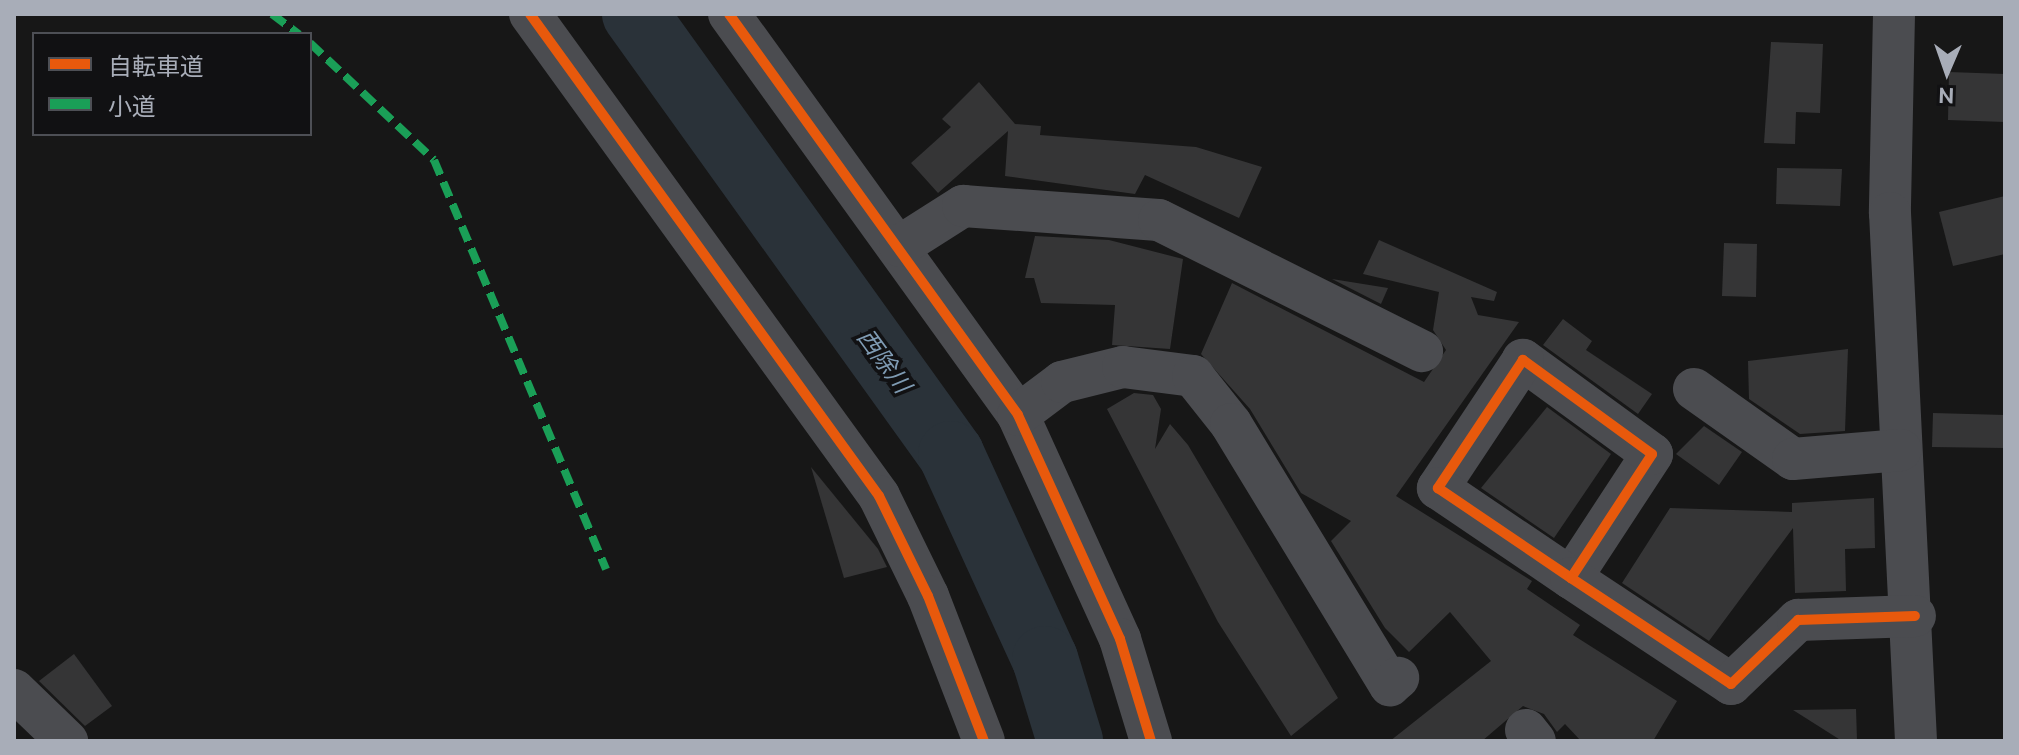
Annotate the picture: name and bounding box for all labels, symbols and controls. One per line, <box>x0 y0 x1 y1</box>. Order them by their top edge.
legend <box>32 32 312 136</box>
north arrow <box>1907 32 1987 112</box>
text: 自転車道 <box>108 53 204 80</box>
text: N <box>1938 84 1955 109</box>
text: 小道 <box>108 93 156 120</box>
water label: 西除川 <box>851 323 917 399</box>

